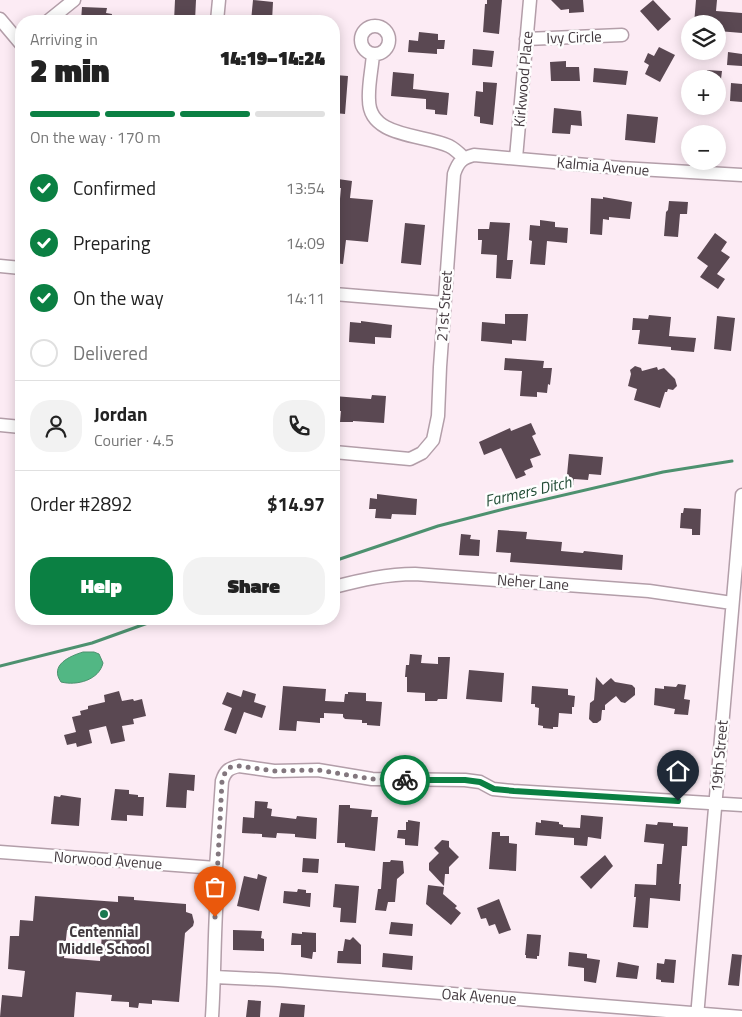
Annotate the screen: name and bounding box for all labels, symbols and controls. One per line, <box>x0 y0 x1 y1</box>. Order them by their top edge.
map controls <box>681 15 726 170</box>
button: layers <box>681 15 726 60</box>
street label: Ivy Circle <box>546 25 602 49</box>
text: Arriving in <box>30 27 98 51</box>
street label: Kirkwood Place <box>507 30 539 128</box>
text: 14:19–14:24 <box>220 43 325 72</box>
text: 2 min <box>30 46 110 94</box>
button: + <box>681 70 726 115</box>
text: On the way · 170 m <box>30 125 161 149</box>
button: − <box>681 125 726 170</box>
street label: Kalmia Avenue <box>556 150 650 182</box>
text: Confirmed <box>73 173 156 202</box>
icon: check <box>30 174 58 202</box>
text: 13:54 <box>286 176 325 200</box>
text: Preparing <box>73 228 150 257</box>
icon: check <box>30 229 58 257</box>
text: 14:09 <box>286 231 325 255</box>
street label: 21st Street <box>430 269 458 342</box>
text: On the way <box>73 283 164 312</box>
icon: check <box>30 284 58 312</box>
text: 14:11 <box>286 286 325 310</box>
text: Delivered <box>73 338 148 367</box>
text: Jordan <box>94 399 147 428</box>
button: person <box>30 400 82 452</box>
button: phone <box>273 400 325 452</box>
text: Courier · 4.5 <box>94 428 174 452</box>
water label: Farmers Ditch <box>482 469 575 513</box>
text: Order #2892 <box>30 489 132 518</box>
text: $14.97 <box>267 489 325 518</box>
button: Help <box>30 557 173 615</box>
button: Share <box>183 557 325 615</box>
street label: Neher Lane <box>496 568 570 596</box>
street label: 19th Street <box>704 718 734 793</box>
pin <box>657 750 699 801</box>
courier <box>380 755 430 805</box>
icon: home <box>664 757 692 785</box>
icon: bike <box>391 766 419 794</box>
street label: Norwood Avenue <box>53 845 163 875</box>
pin <box>194 866 236 917</box>
icon: bag <box>201 873 229 901</box>
marker: Centennial Middle School <box>98 908 110 920</box>
place label: Centennial Middle School <box>58 920 150 960</box>
street label: Oak Avenue <box>441 982 517 1010</box>

